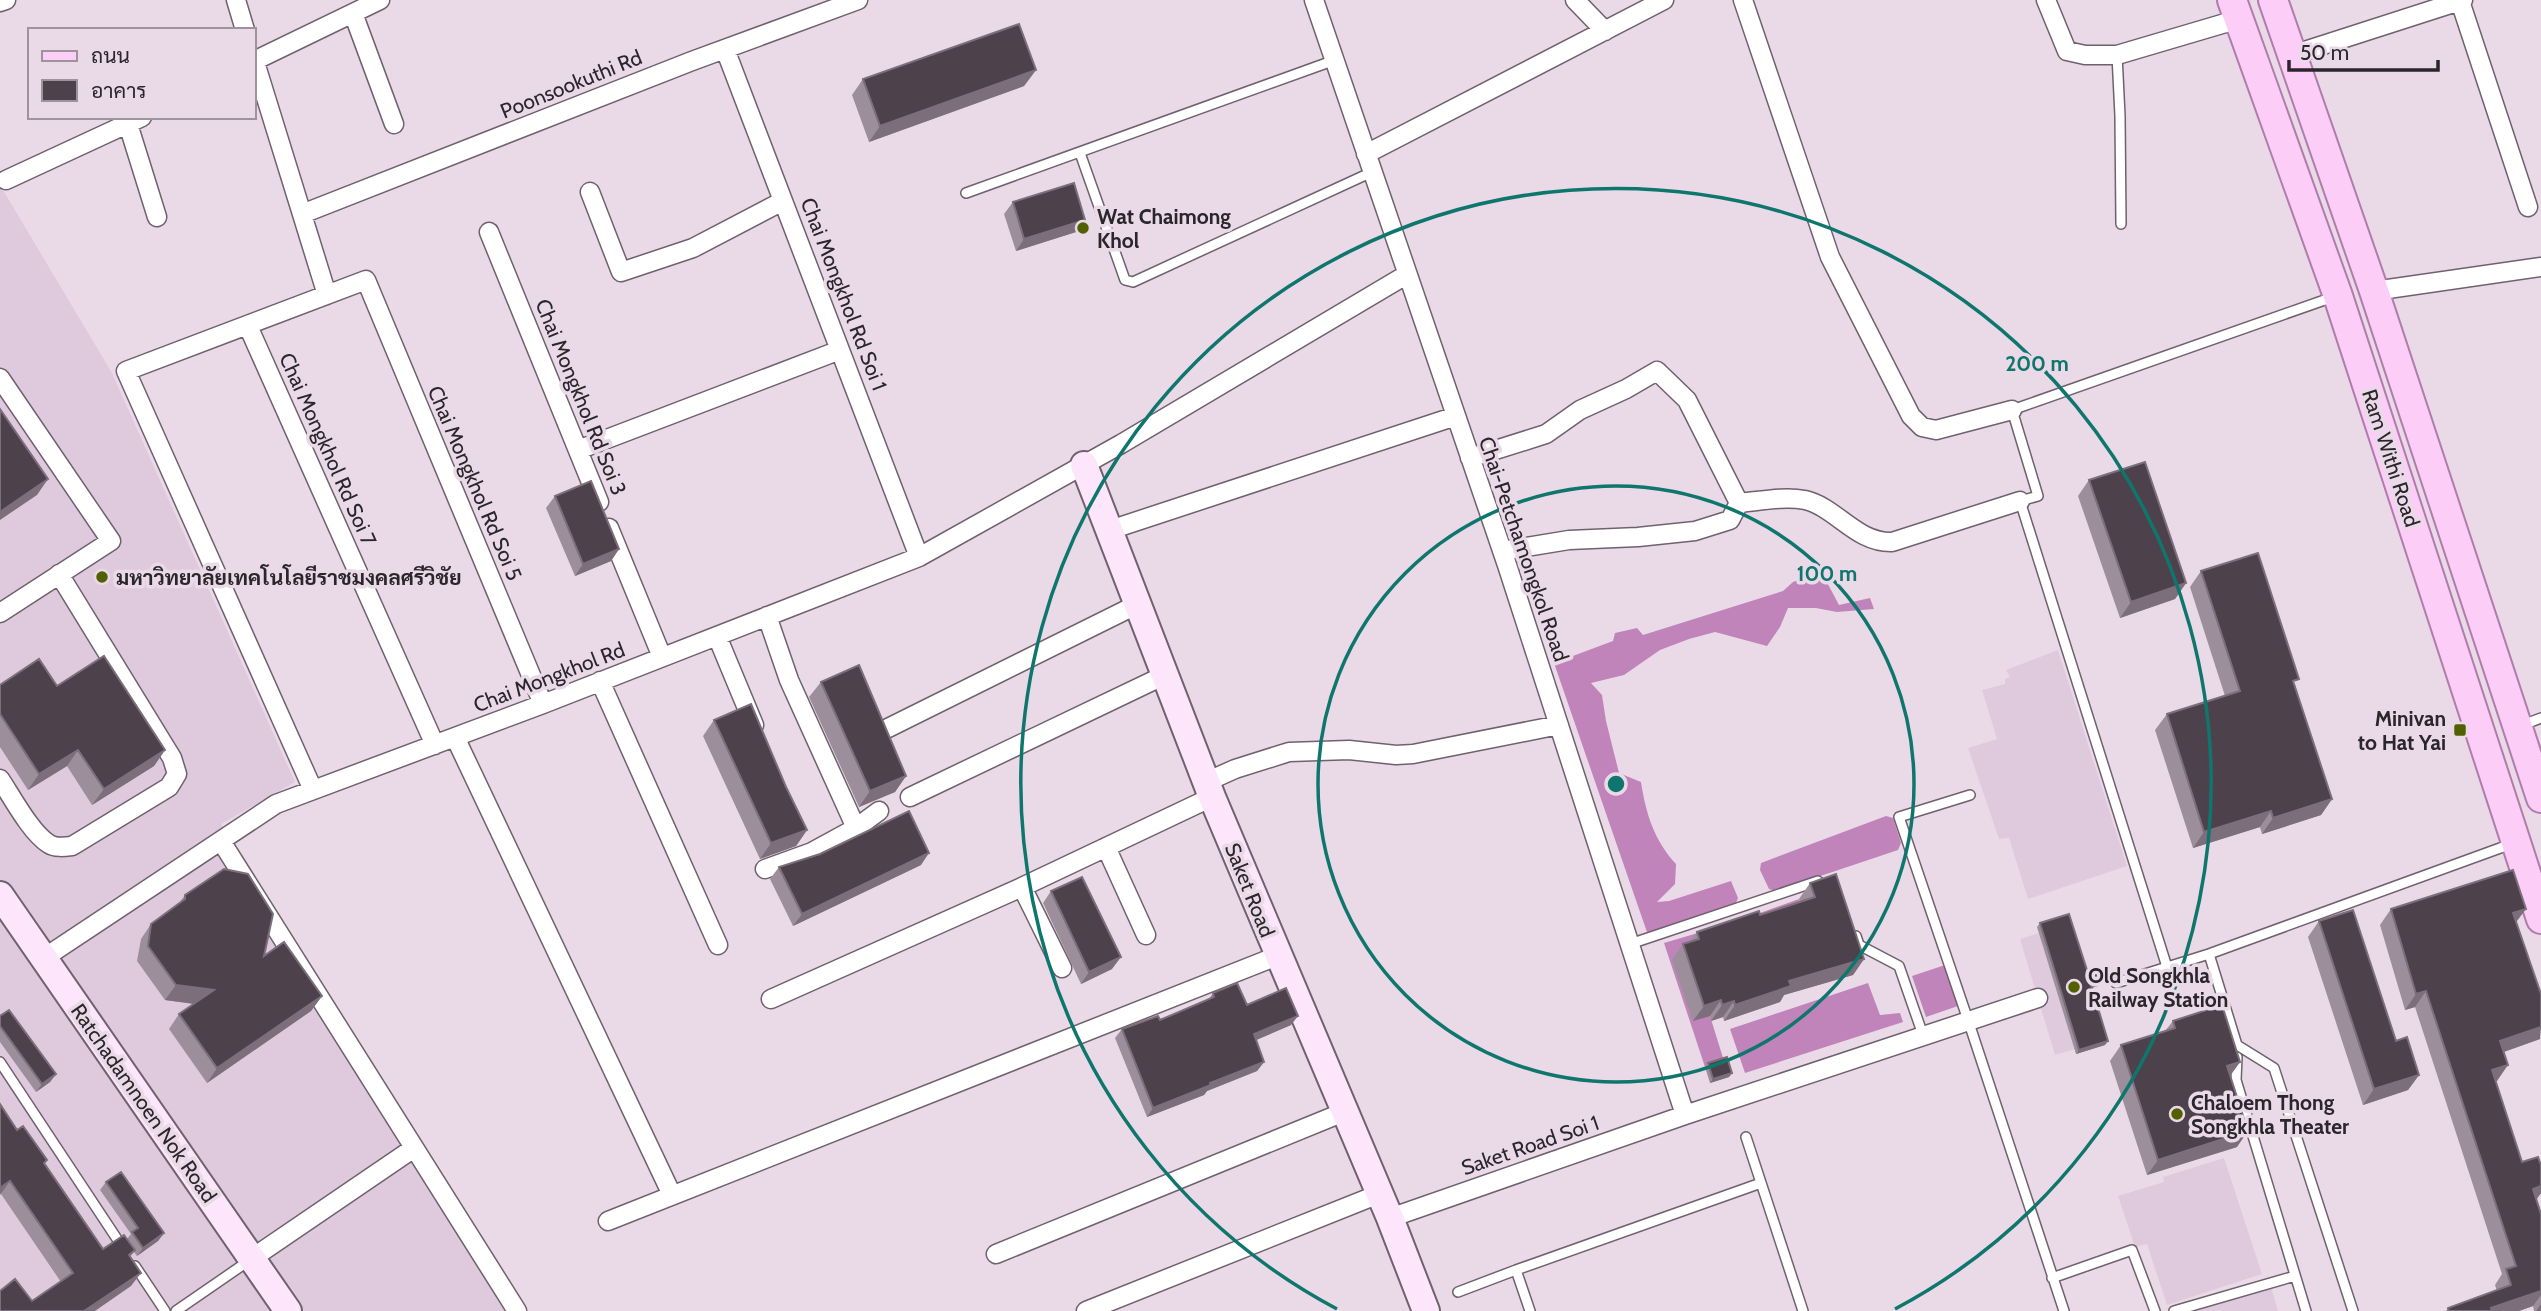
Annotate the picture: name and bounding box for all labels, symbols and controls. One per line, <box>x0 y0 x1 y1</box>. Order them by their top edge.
legend <box>28 28 256 119</box>
scale bar <box>2289 28 2438 72</box>
text: 50 m <box>2300 40 2349 65</box>
text: ถนน <box>91 43 130 68</box>
street label: Poonsookuthi Rd <box>497 44 645 124</box>
text: อาคาร <box>91 78 147 103</box>
street label: Chai Mongkhol Rd Soi 1 <box>796 194 892 394</box>
place label: Wat Chaimong Khol <box>1097 204 1231 253</box>
marker: Wat Chaimong Khol <box>1075 220 1091 236</box>
street label: Chai Mongkhol Rd Soi 3 <box>530 295 632 499</box>
street label: Chai Mongkhol Rd Soi 7 <box>274 349 382 550</box>
text: 200 m <box>2005 351 2069 376</box>
street label: Chai Mongkhol Rd Soi 5 <box>423 382 527 584</box>
street label: Ram Withi Road <box>2357 386 2425 530</box>
street label: Chai-Petchamongkol Road <box>1474 433 1574 665</box>
text: 100 m <box>1797 561 1857 586</box>
place label: มหาวิทยาลัยเทคโนโลยีราชมงคลศรีวิชัย <box>116 564 462 590</box>
marker: มหาวิทยาลัยเทคโนโลยีราชมงคลศรีวิชัย <box>94 569 110 585</box>
street label: Chai Mongkhol Rd <box>470 637 628 717</box>
place label: Minivan to Hat Yai <box>2358 706 2446 755</box>
marker: Minivan to Hat Yai <box>2452 722 2468 738</box>
centre of rings <box>1604 772 1628 796</box>
street label: Saket Road <box>1220 839 1280 941</box>
place label: Old Songkhla Railway Station <box>2088 963 2228 1012</box>
marker: Old Songkhla Railway Station <box>2066 979 2082 995</box>
street label: Ratchadamnoen Nok Road <box>66 999 222 1207</box>
place label: Chaloem Thong Songkhla Theater <box>2191 1090 2349 1139</box>
marker: Chaloem Thong Songkhla Theater <box>2169 1106 2185 1122</box>
street label: Saket Road Soi 1 <box>1458 1110 1602 1180</box>

